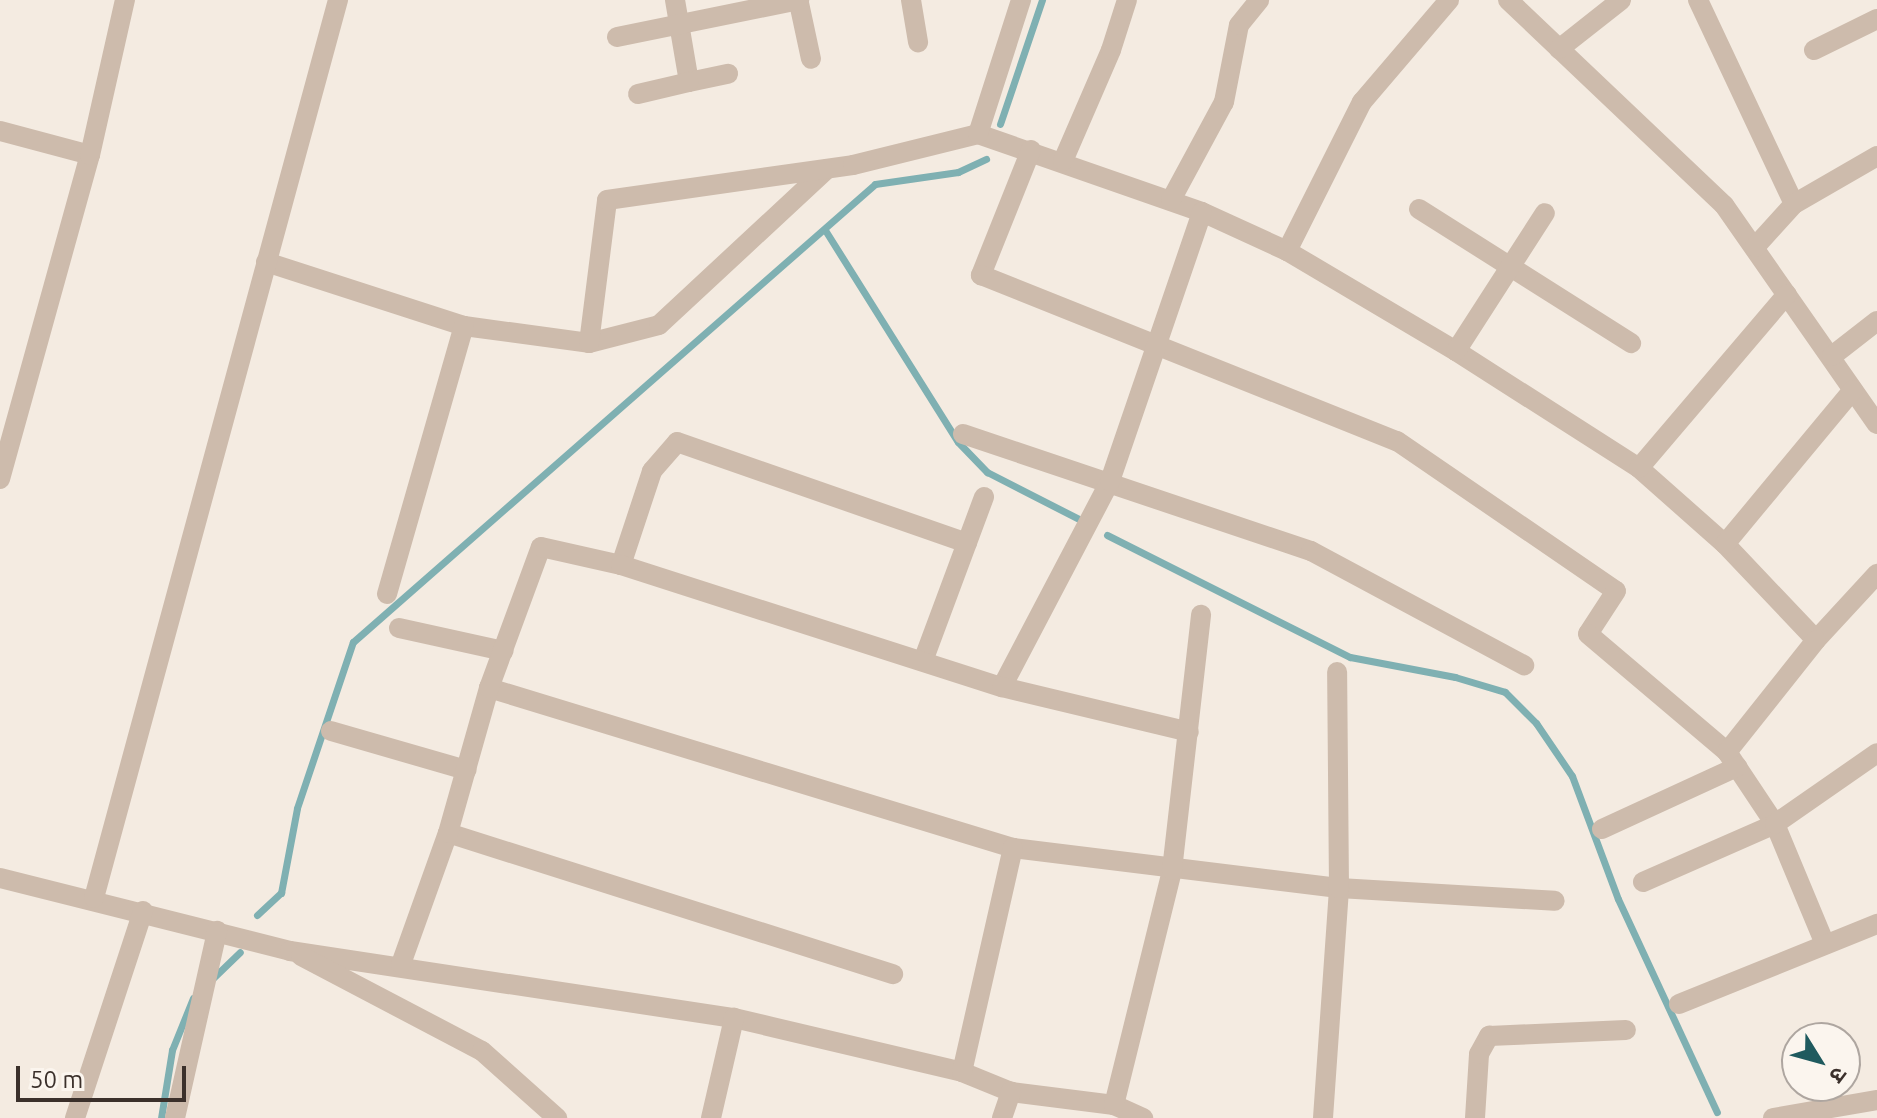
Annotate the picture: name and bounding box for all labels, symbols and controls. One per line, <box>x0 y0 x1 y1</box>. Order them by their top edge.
north arrow <box>1781 1022 1861 1102</box>
scale bar <box>20 1050 190 1100</box>
text: उ <box>1825 1063 1853 1088</box>
text: 50 m <box>30 1066 83 1093</box>

